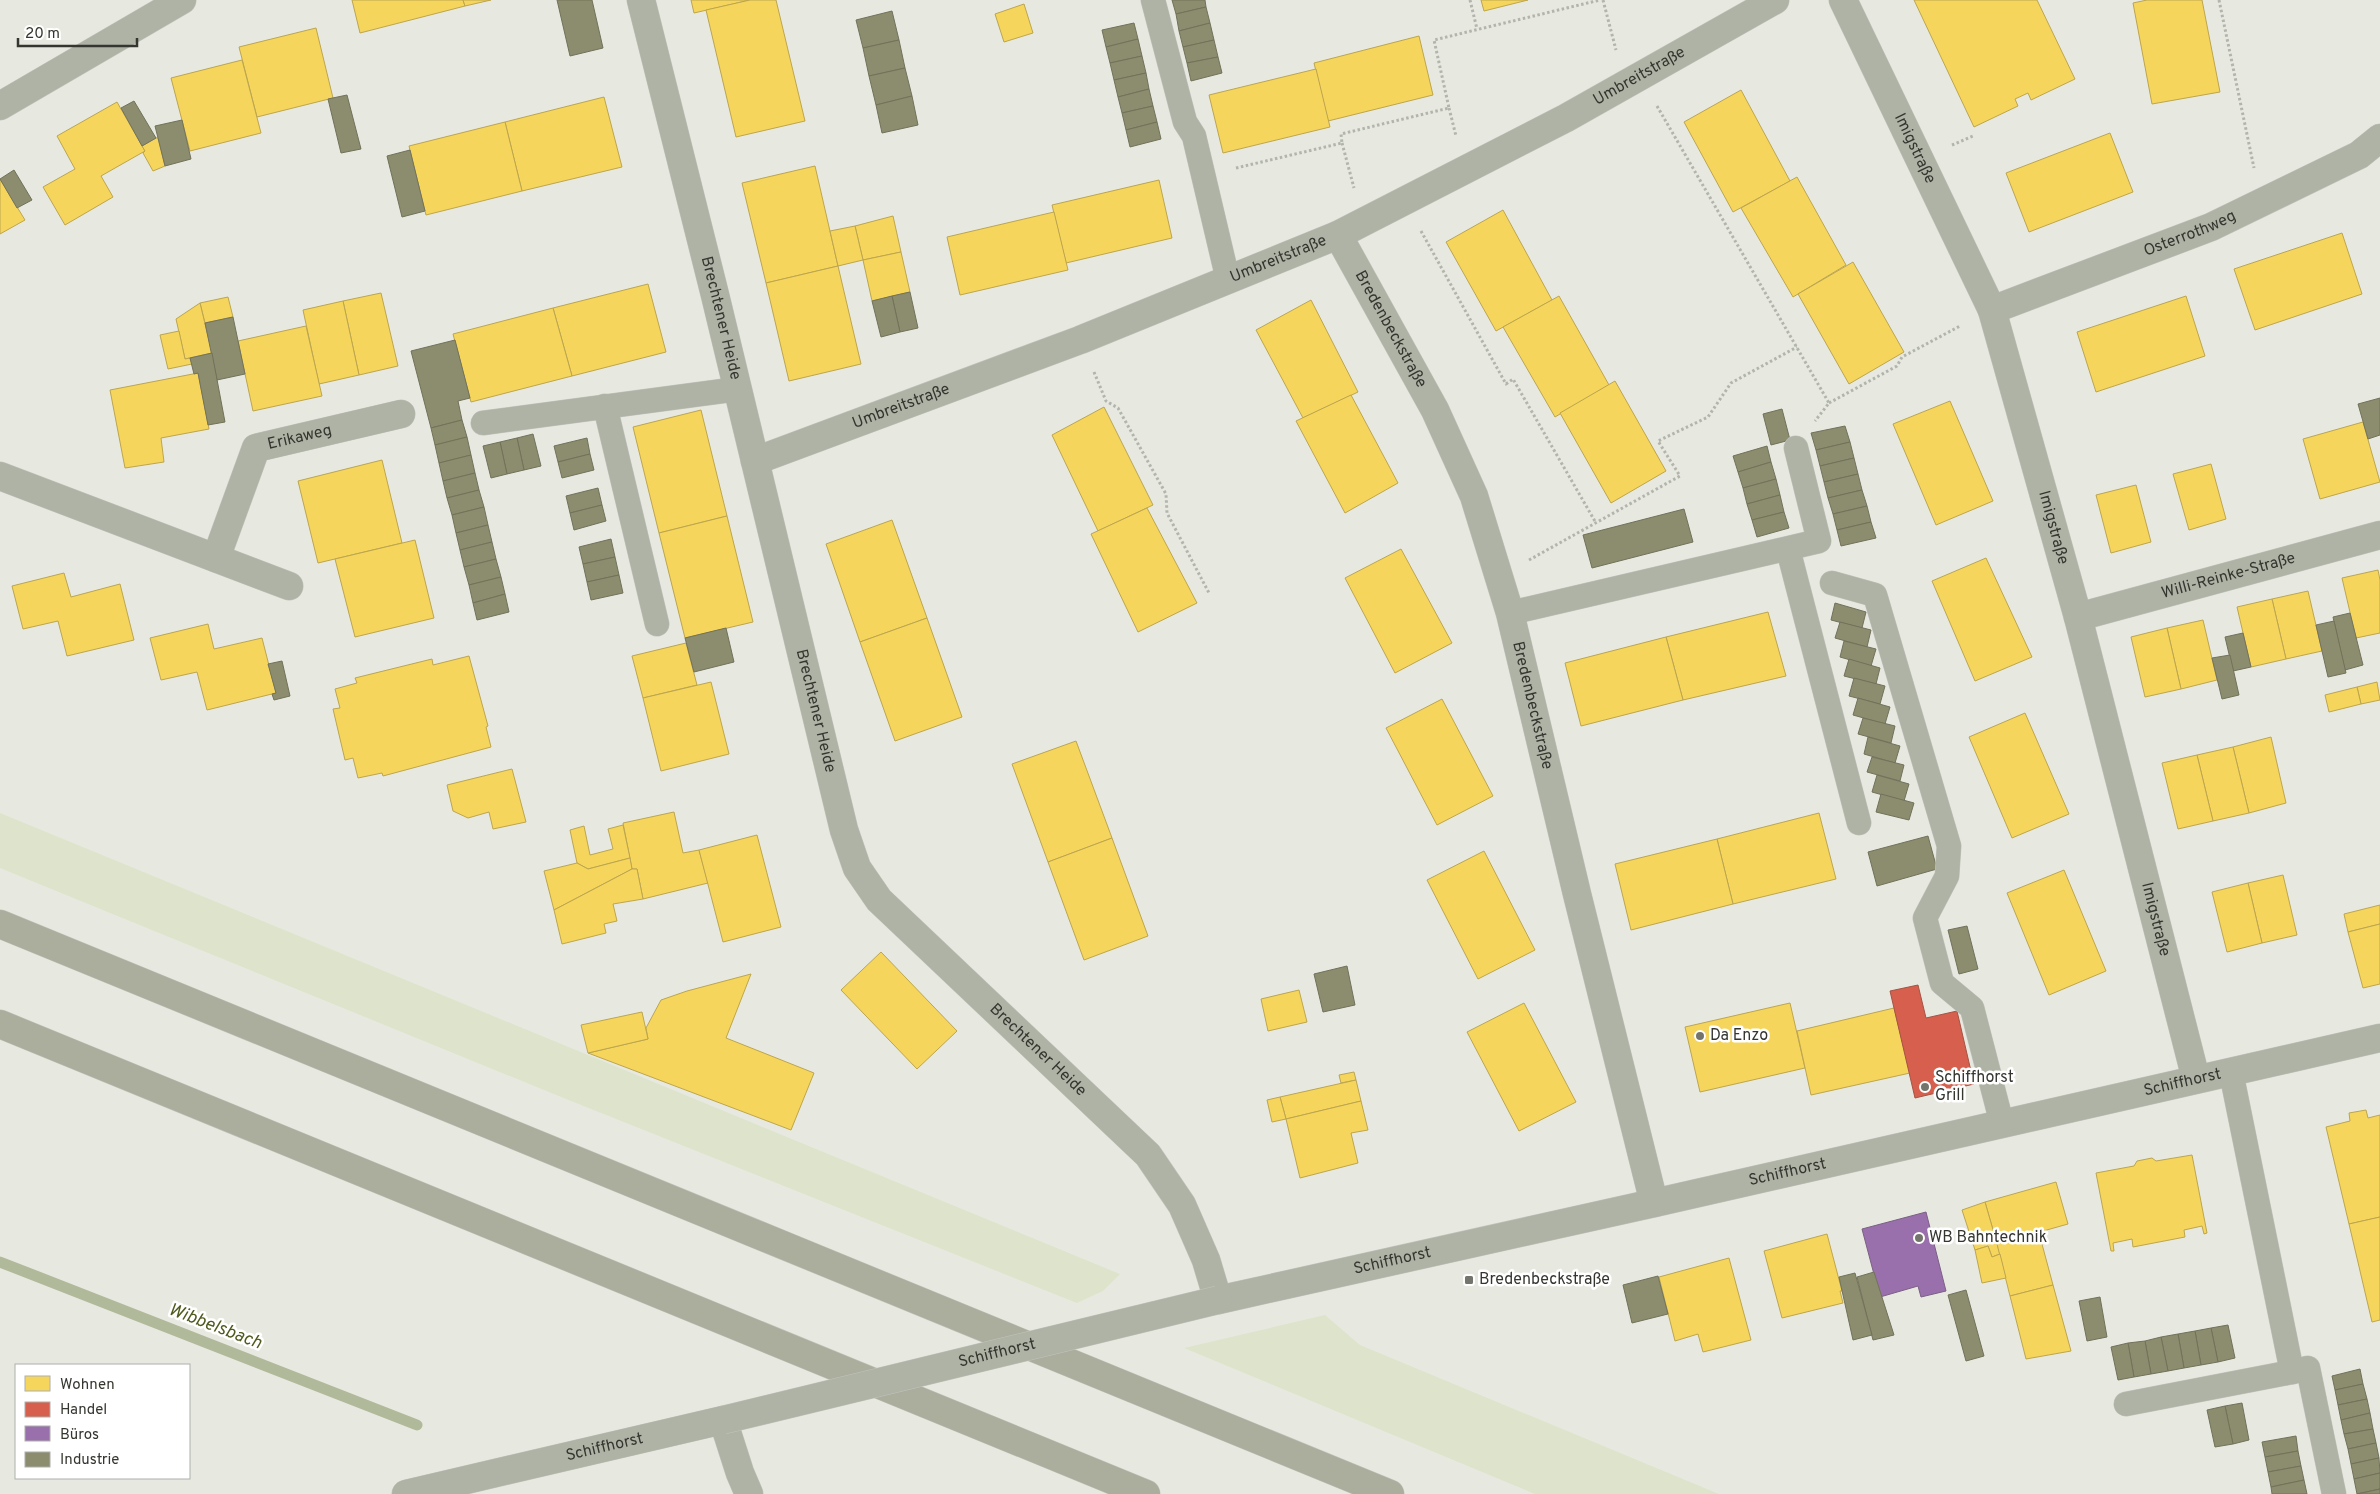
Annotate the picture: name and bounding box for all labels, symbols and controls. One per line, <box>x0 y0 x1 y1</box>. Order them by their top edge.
scale bar <box>18 15 136 47</box>
text: 20 m <box>25 25 60 44</box>
street label: Umbreitstraße <box>1590 43 1689 110</box>
street label: Imigstraße <box>1889 110 1940 187</box>
street label: Osterrothweg <box>2141 206 2239 262</box>
street label: Umbreitstraße <box>1227 231 1330 288</box>
street label: Brechtener Heide <box>696 254 745 382</box>
street label: Bredenbeckstraße <box>1350 267 1431 392</box>
street label: Umbreitstraße <box>850 379 953 434</box>
street label: Erikaweg <box>266 421 334 455</box>
street label: Imigstraße <box>2033 489 2073 567</box>
street label: Willi-Reinke-Straße <box>2159 548 2298 604</box>
street label: Bredenbeckstraße <box>1507 639 1557 771</box>
street label: Brechtener Heide <box>791 647 840 775</box>
street label: Imigstraße <box>2136 880 2174 959</box>
street label: Brechtener Heide <box>985 1000 1090 1101</box>
place label: Da Enzo <box>1710 1026 1768 1046</box>
marker: Da Enzo <box>1694 1030 1706 1042</box>
street label: Schiffhorst <box>2142 1064 2223 1101</box>
place label: Schiffhorst Grill <box>1935 1068 2014 1106</box>
marker: Schiffhorst Grill <box>1919 1081 1931 1093</box>
street label: Schiffhorst <box>1747 1154 1828 1191</box>
place label: WB Bahntechnik <box>1929 1228 2047 1248</box>
marker: WB Bahntechnik <box>1913 1232 1925 1244</box>
street label: Schiffhorst <box>1352 1243 1433 1280</box>
place label: Bredenbeckstraße <box>1479 1270 1610 1290</box>
marker: Bredenbeckstraße <box>1463 1274 1475 1286</box>
water label: Wibbelsbach <box>165 1299 265 1355</box>
street label: Schiffhorst <box>956 1335 1038 1373</box>
legend <box>15 1364 190 1479</box>
text: Wohnen <box>60 1376 115 1395</box>
text: Handel <box>60 1401 107 1420</box>
text: Büros <box>60 1426 99 1445</box>
street label: Schiffhorst <box>564 1429 645 1466</box>
text: Industrie <box>60 1451 119 1470</box>

